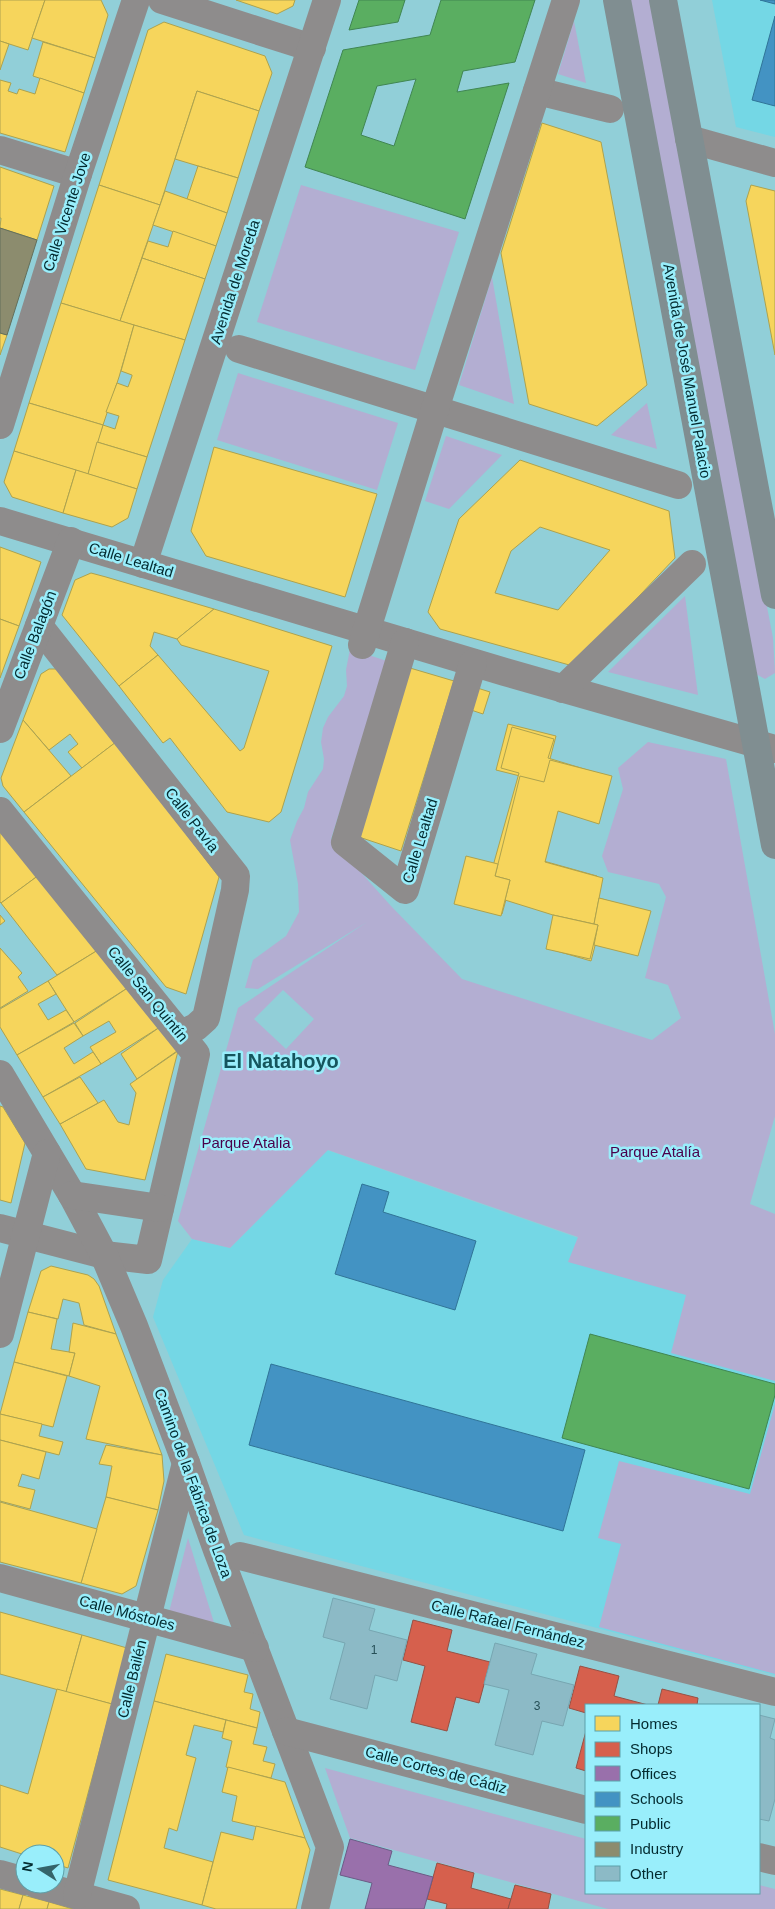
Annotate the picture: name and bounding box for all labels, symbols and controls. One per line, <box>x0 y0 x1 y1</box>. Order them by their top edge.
street label: Calle Vicente Jove <box>39 150 94 273</box>
street label: Avenida de Moreda <box>206 217 263 346</box>
street label: Avenida de José Manuel Palacio <box>660 262 715 479</box>
street label: Calle Lealtad <box>87 539 175 580</box>
street label: Calle Balagón <box>10 588 59 681</box>
street label: Calle Pavía <box>162 784 223 856</box>
street label: Calle Lealtad <box>399 797 440 885</box>
street label: Calle San Quintín <box>105 943 192 1045</box>
district label: El Natahoyo <box>223 1050 339 1072</box>
park label: Parque Atalia <box>201 1134 291 1151</box>
park label: Parque Atalía <box>610 1143 701 1160</box>
street label: Camino de la Fábrica de Loza <box>151 1386 236 1580</box>
street label: Calle Móstoles <box>77 1592 177 1633</box>
street label: Calle Rafael Fernández <box>430 1596 587 1651</box>
street label: Calle Bailén <box>114 1638 149 1720</box>
house number: 1 <box>371 1643 378 1657</box>
house number: 3 <box>534 1699 541 1713</box>
legend <box>585 1704 760 1894</box>
text: Homes <box>630 1715 678 1732</box>
text: Shops <box>630 1740 673 1757</box>
street label: Calle Cortes de Cádiz <box>363 1742 509 1797</box>
text: Offices <box>630 1765 676 1782</box>
text: Schools <box>630 1790 683 1807</box>
text: Public <box>630 1815 671 1832</box>
text: Industry <box>630 1840 684 1857</box>
north arrow <box>15 1844 65 1894</box>
text: N <box>18 1860 36 1873</box>
text: Other <box>630 1865 668 1882</box>

